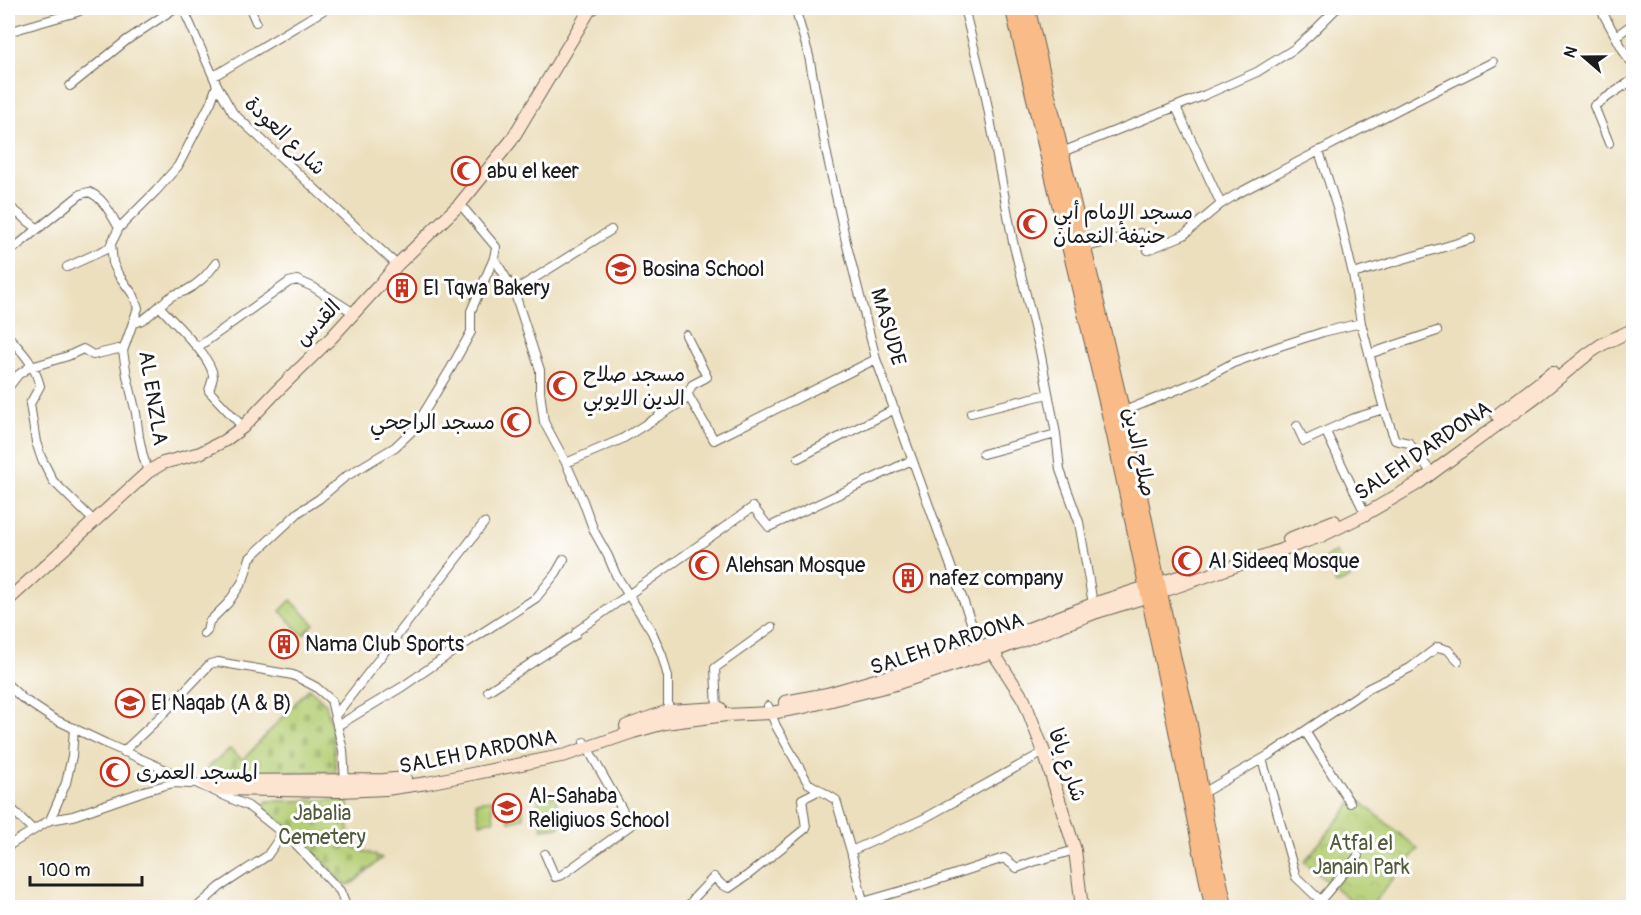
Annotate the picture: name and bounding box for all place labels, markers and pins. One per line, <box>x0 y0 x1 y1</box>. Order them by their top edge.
mosque icon: abu el keer <box>450 155 482 187</box>
place label: abu el keer <box>487 158 580 185</box>
place label: مسجد الإمام أبي حنيفة النعمان <box>1053 199 1193 250</box>
mosque icon: مسجد الإمام أبي حنيفة النعمان <box>1016 208 1048 240</box>
school or university icon: Bosina School <box>605 253 637 285</box>
place label: Bosina School <box>642 256 765 283</box>
building icon: El Tqwa Bakery <box>386 272 418 304</box>
place label: El Tqwa Bakery <box>423 275 550 302</box>
place label: مسجد صلاح الدين الايوبي <box>583 361 685 417</box>
mosque icon: مسجد صلاح الدين الايوبي <box>546 370 578 402</box>
mosque icon: مسجد الراجحي <box>500 406 532 438</box>
place label: مسجد الراجحي <box>370 409 495 441</box>
mosque icon: Al Sideeq Mosque <box>1171 545 1203 577</box>
place label: Al Sideeq Mosque <box>1208 548 1360 575</box>
mosque icon: Alehsan Mosque <box>688 549 720 581</box>
place label: Alehsan Mosque <box>725 552 866 579</box>
building icon: nafez company <box>892 562 924 594</box>
place label: nafez company <box>929 565 1063 592</box>
building icon: Nama Club Sports <box>268 628 300 660</box>
place label: Nama Club Sports <box>305 631 465 658</box>
school or university icon: El Naqab (A & B) <box>114 687 146 719</box>
place label: El Naqab (A & B) <box>151 690 292 717</box>
mosque icon: المسجد العمرى <box>99 756 131 788</box>
place label: المسجد العمرى <box>136 759 258 786</box>
place label: Al-Sahaba Religiuos School <box>528 783 670 834</box>
school or university icon: Al-Sahaba Religiuos School <box>491 792 523 824</box>

